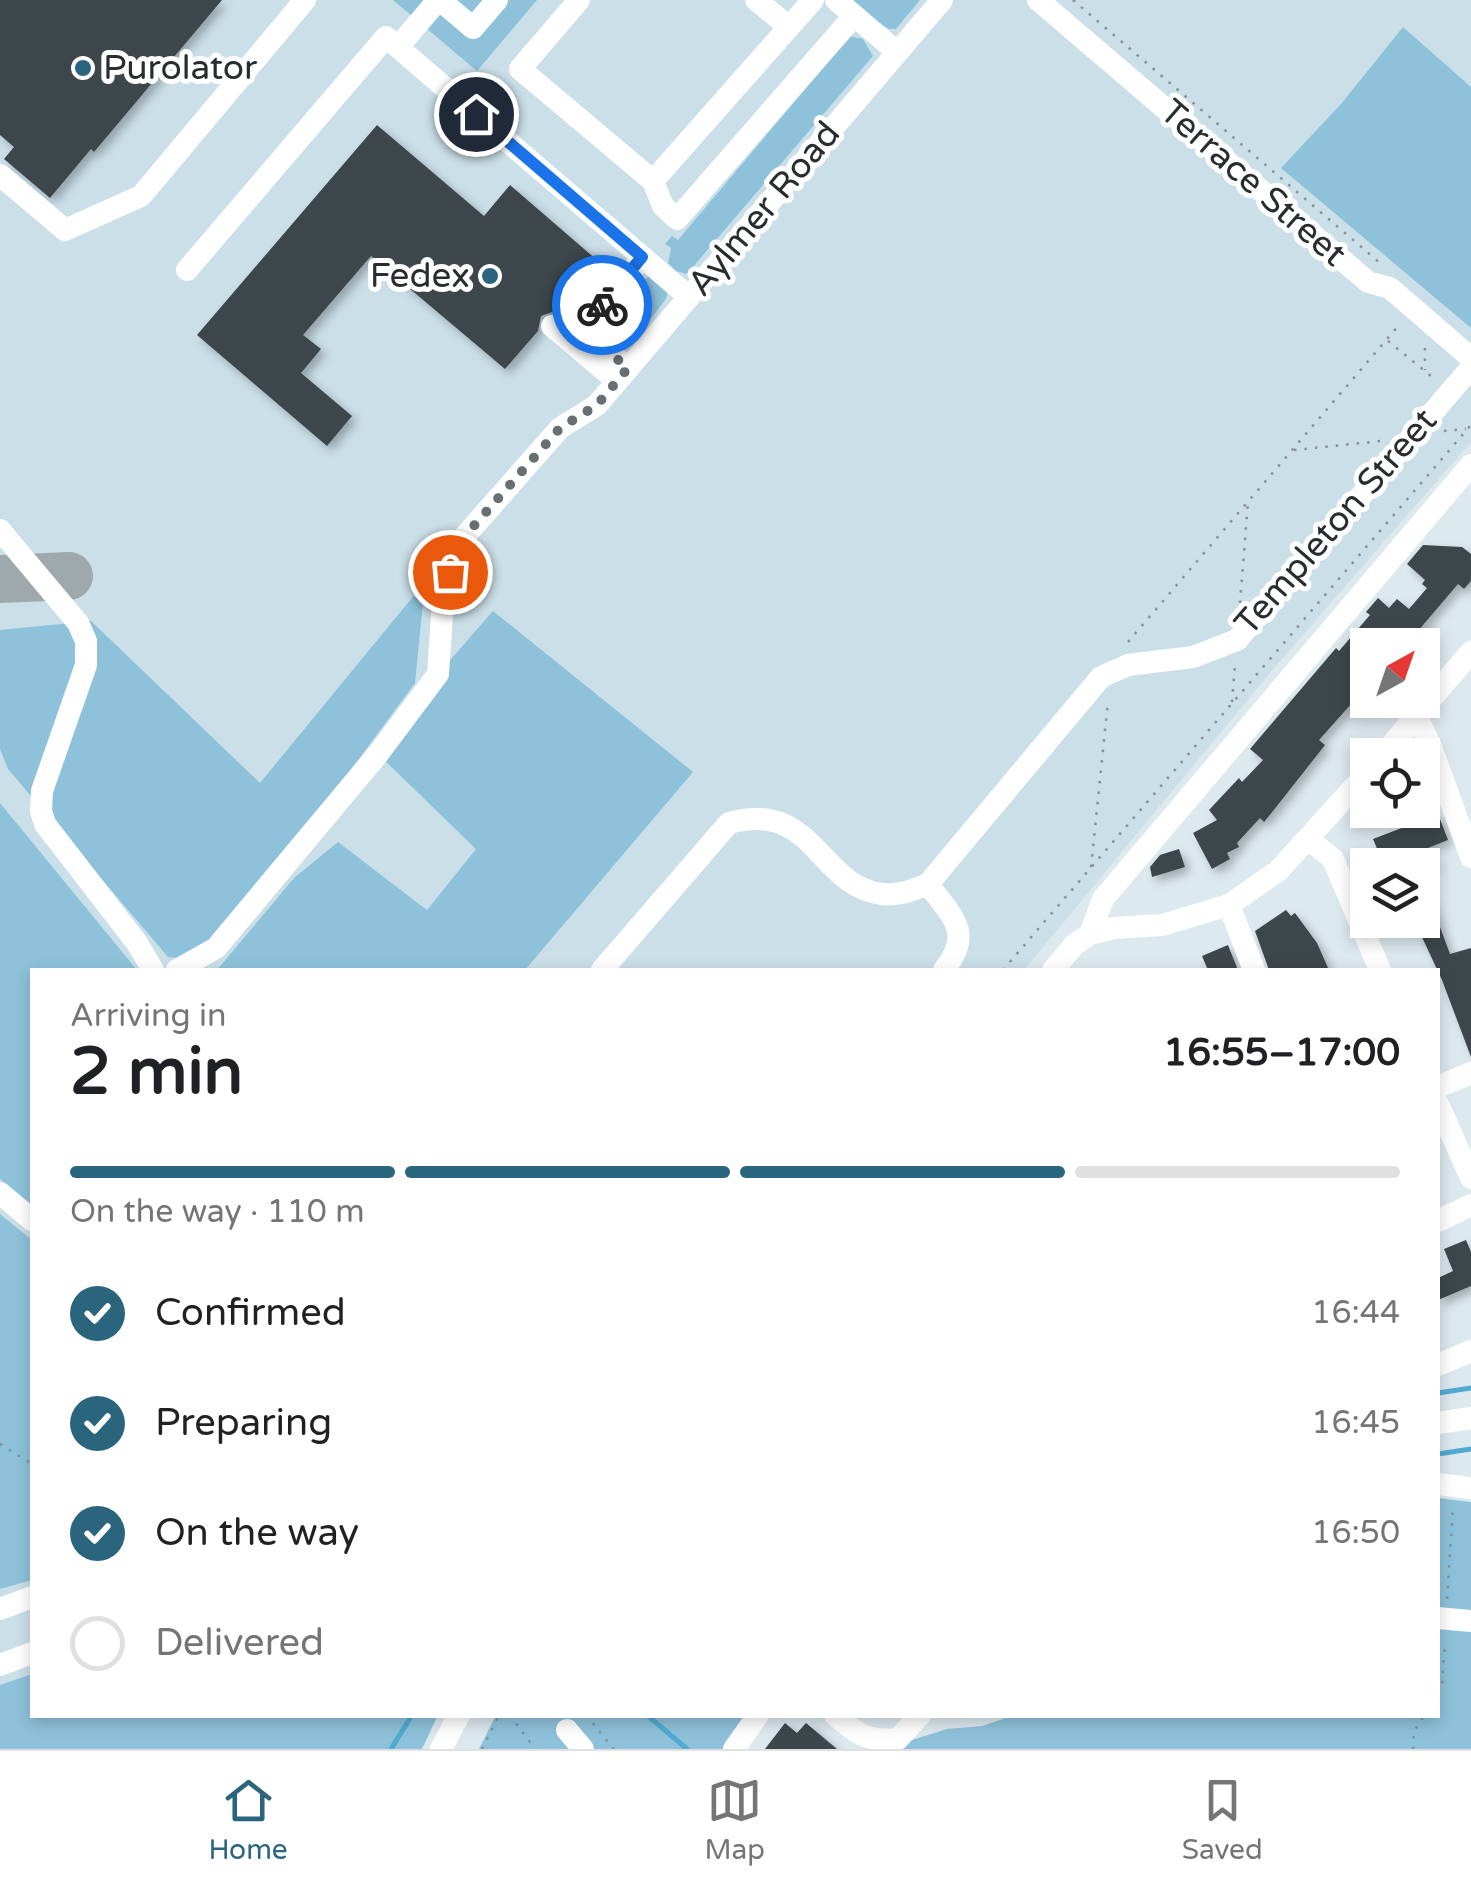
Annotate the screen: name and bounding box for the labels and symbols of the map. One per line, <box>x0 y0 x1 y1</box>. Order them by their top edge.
place label: Purolator <box>103 47 258 89</box>
marker: Purolator <box>72 57 94 79</box>
pin <box>434 72 519 157</box>
street label: Terrace Street <box>1151 91 1355 275</box>
street label: Aylmer Road <box>679 113 849 305</box>
place label: Fedex <box>370 255 470 297</box>
courier <box>552 255 652 355</box>
marker: Fedex <box>479 265 501 287</box>
street label: Templeton Street <box>1226 400 1446 644</box>
pin <box>408 530 493 615</box>
north arrow <box>1350 628 1440 718</box>

